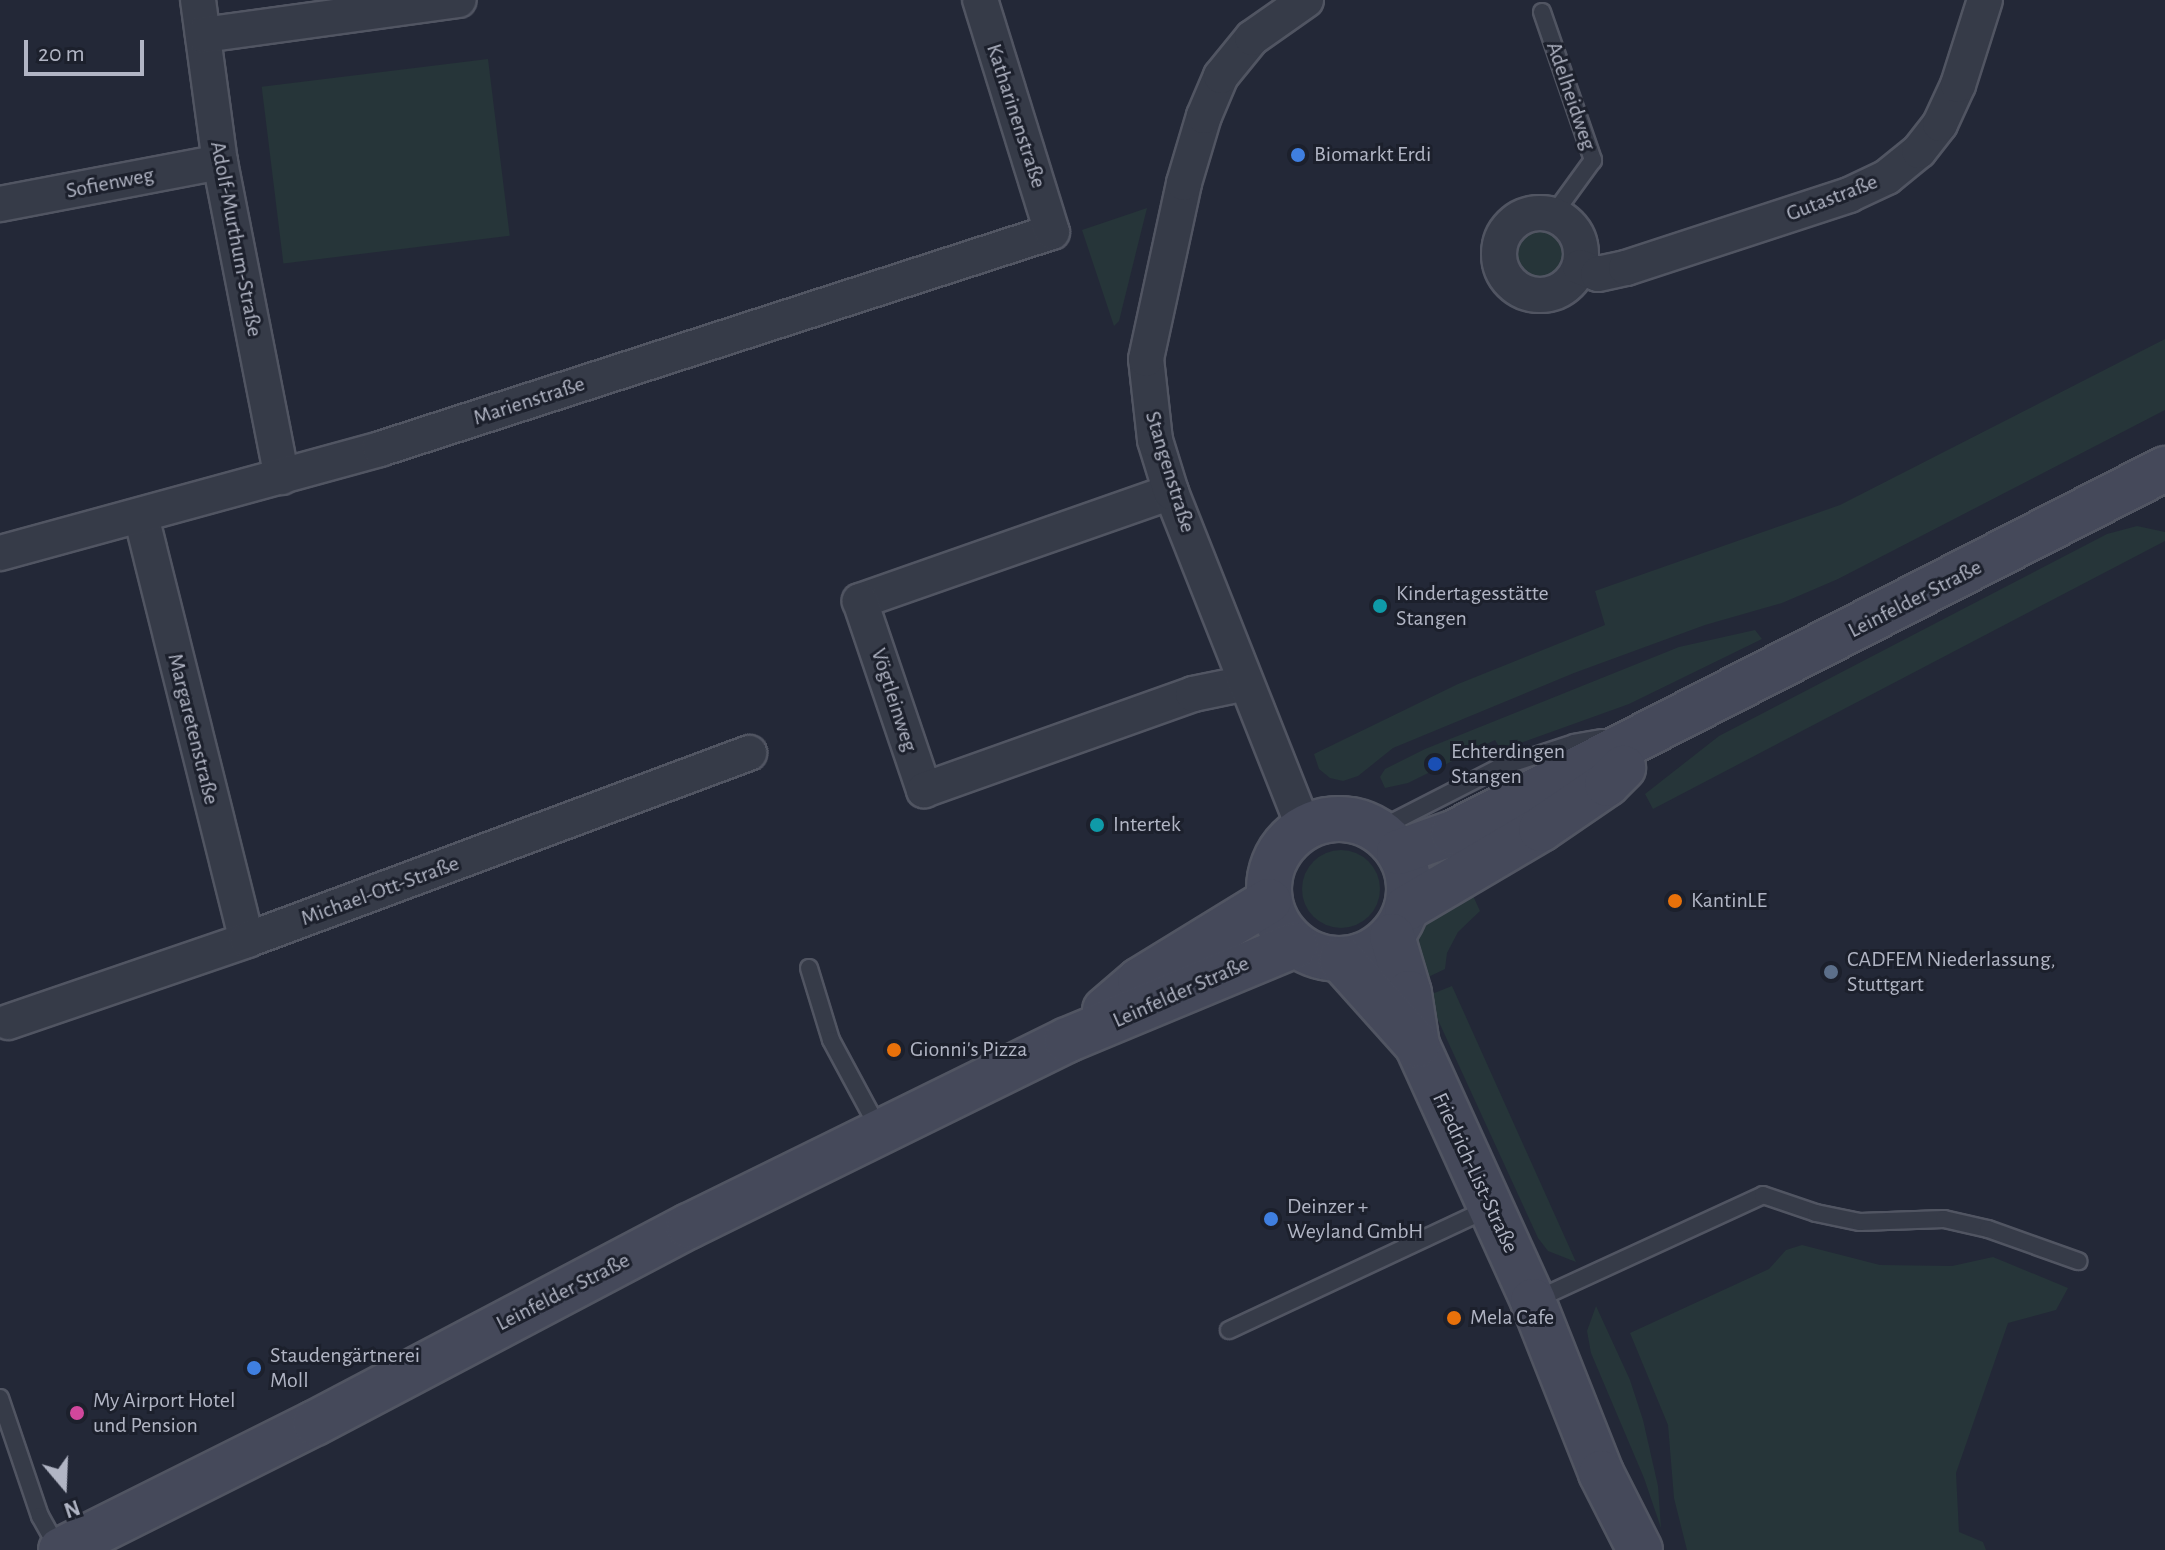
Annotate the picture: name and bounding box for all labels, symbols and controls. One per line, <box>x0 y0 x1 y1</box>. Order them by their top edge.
scale bar <box>28 24 148 74</box>
street label: Adelheidweg <box>1540 38 1602 154</box>
street label: Katharinenstraße <box>980 40 1052 192</box>
text: 20 m <box>38 42 85 66</box>
street label: Adolf-Murthum-Straße <box>204 139 268 339</box>
place label: Biomarkt Erdi <box>1314 142 1431 168</box>
marker: Biomarkt Erdi <box>1289 146 1307 164</box>
street label: Sofienweg <box>64 162 156 204</box>
street label: Gutastraße <box>1783 169 1881 227</box>
street label: Marienstraße <box>470 371 588 431</box>
street label: Stangenstraße <box>1139 408 1201 536</box>
street label: Leinfelder Straße <box>1844 554 1986 644</box>
place label: Kindertagesstätte Stangen <box>1396 580 1549 632</box>
marker: Kindertagesstätte Stangen <box>1371 597 1389 615</box>
street label: Vögtleinweg <box>865 645 923 755</box>
street label: Margaretenstraße <box>162 651 224 807</box>
place label: Echterdingen Stangen <box>1451 738 1565 790</box>
marker: Echterdingen Stangen <box>1426 755 1444 773</box>
place label: Intertek <box>1113 812 1181 838</box>
marker: Intertek <box>1088 816 1106 834</box>
street label: Michael-Ott-Straße <box>297 850 463 932</box>
place label: KantinLE <box>1691 888 1767 914</box>
marker: KantinLE <box>1666 892 1684 910</box>
place label: CADFEM Niederlassung, Stuttgart <box>1847 946 2056 998</box>
street label: Leinfelder Straße <box>1109 950 1253 1034</box>
marker: CADFEM Niederlassung, Stuttgart <box>1822 963 1840 981</box>
place label: Gionni's Pizza <box>910 1037 1027 1063</box>
marker: Gionni's Pizza <box>885 1041 903 1059</box>
street label: Friedrich-List-Straße <box>1426 1089 1524 1257</box>
place label: Deinzer + Weyland GmbH <box>1287 1193 1423 1244</box>
marker: Deinzer + Weyland GmbH <box>1262 1210 1280 1228</box>
street label: Leinfelder Straße <box>492 1247 634 1337</box>
place label: Mela Cafe <box>1470 1305 1554 1331</box>
marker: Mela Cafe <box>1445 1309 1463 1327</box>
place label: Staudengärtnerei Moll <box>270 1342 420 1394</box>
marker: Staudengärtnerei Moll <box>245 1359 263 1377</box>
place label: My Airport Hotel und Pension <box>93 1387 235 1438</box>
marker: My Airport Hotel und Pension <box>68 1404 86 1422</box>
north arrow <box>24 1446 104 1526</box>
text: N <box>61 1496 83 1522</box>

